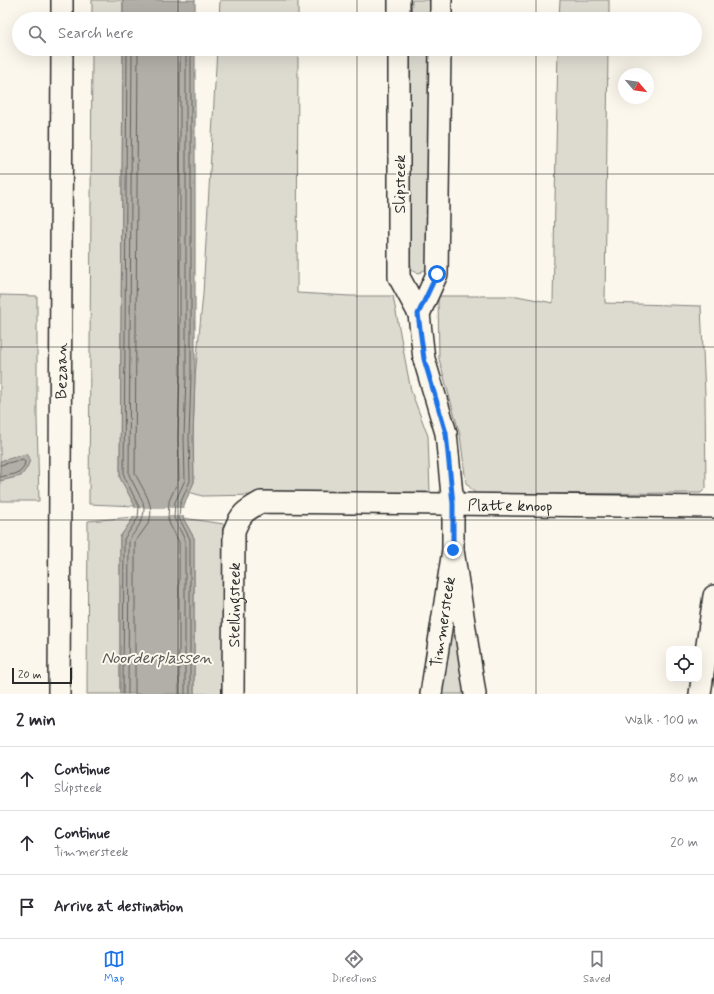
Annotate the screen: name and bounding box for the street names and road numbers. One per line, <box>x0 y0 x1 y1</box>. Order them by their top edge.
street label: Slipsteek <box>390 155 411 213</box>
street label: Bezaan <box>51 342 73 399</box>
street label: Platte knoop <box>467 495 553 517</box>
street label: Stellingsteek <box>224 562 247 648</box>
street label: Timmersteek <box>426 575 461 669</box>

